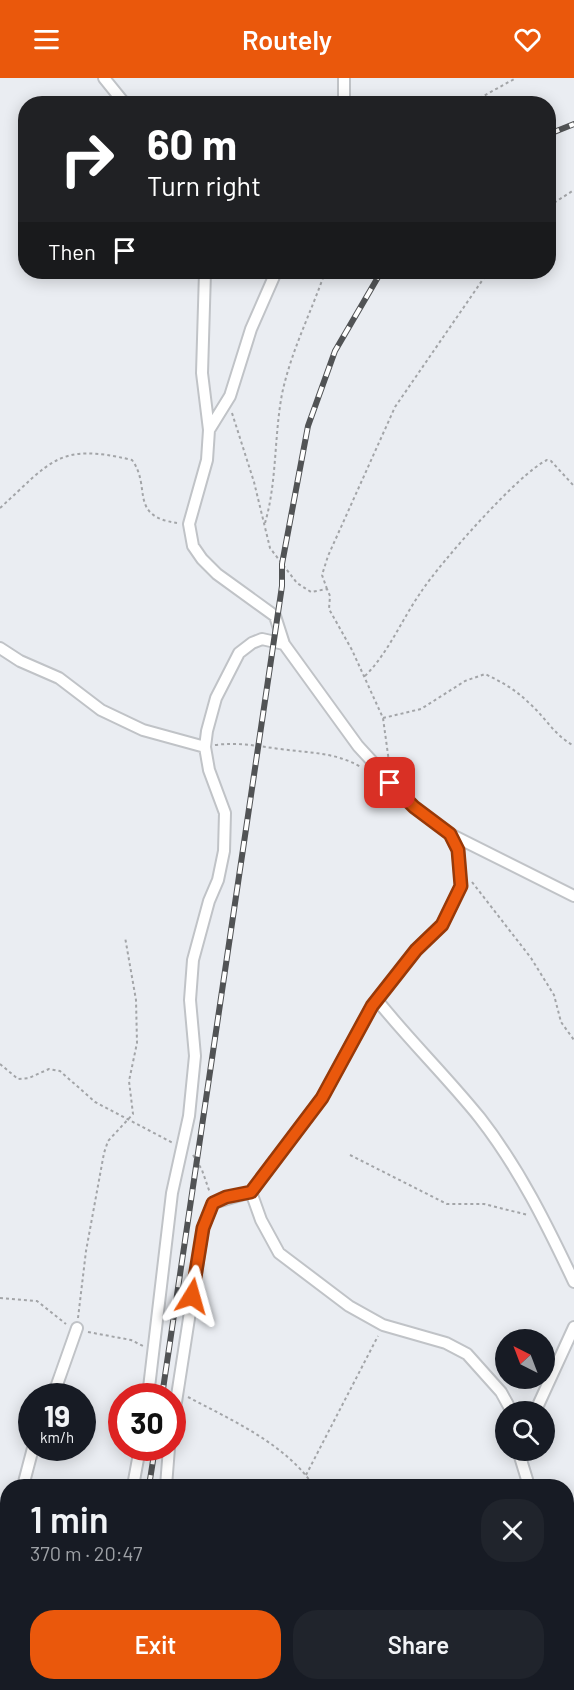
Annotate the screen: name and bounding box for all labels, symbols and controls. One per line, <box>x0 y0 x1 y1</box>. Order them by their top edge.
icon: menu <box>30 23 63 56</box>
text: Routely <box>242 23 332 55</box>
icon: heart <box>511 23 544 56</box>
text: 60 m <box>147 118 237 168</box>
icon: right <box>48 120 126 198</box>
text: Turn right <box>147 169 261 201</box>
icon: arrive <box>108 234 141 267</box>
text: Then <box>48 238 96 264</box>
pin <box>364 757 415 808</box>
icon: arrive <box>373 766 406 799</box>
position arrow <box>160 1264 224 1328</box>
north arrow <box>495 1329 555 1389</box>
map controls <box>495 1329 555 1461</box>
speed limit sign: 30 <box>108 1383 186 1461</box>
text: 19 <box>44 1397 70 1433</box>
button: search <box>495 1401 555 1461</box>
text: km/h <box>40 1428 74 1446</box>
text: 1 min <box>30 1497 109 1540</box>
button: close <box>481 1499 544 1562</box>
text: 370 m · 20:47 <box>30 1541 142 1565</box>
button: Exit <box>30 1610 281 1679</box>
button: Share <box>293 1610 544 1679</box>

